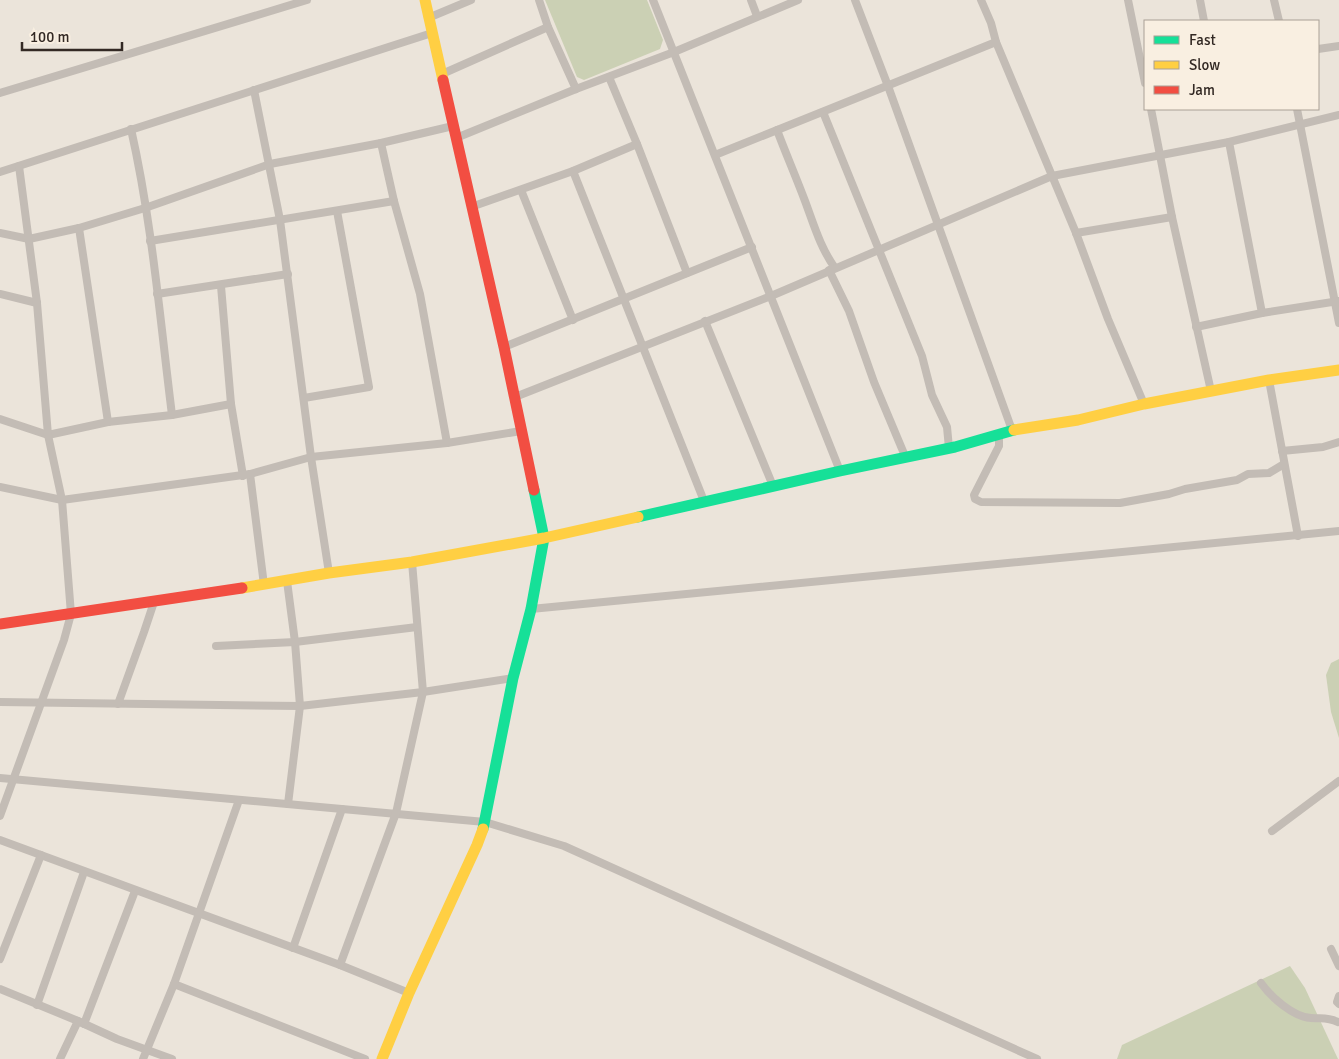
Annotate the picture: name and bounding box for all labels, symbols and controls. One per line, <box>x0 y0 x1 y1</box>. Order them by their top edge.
scale bar <box>22 20 122 52</box>
legend <box>1144 20 1319 110</box>
text: 100 m <box>30 28 70 46</box>
text: Fast <box>1189 31 1216 49</box>
text: Slow <box>1189 56 1220 74</box>
text: Jam <box>1189 81 1215 99</box>

